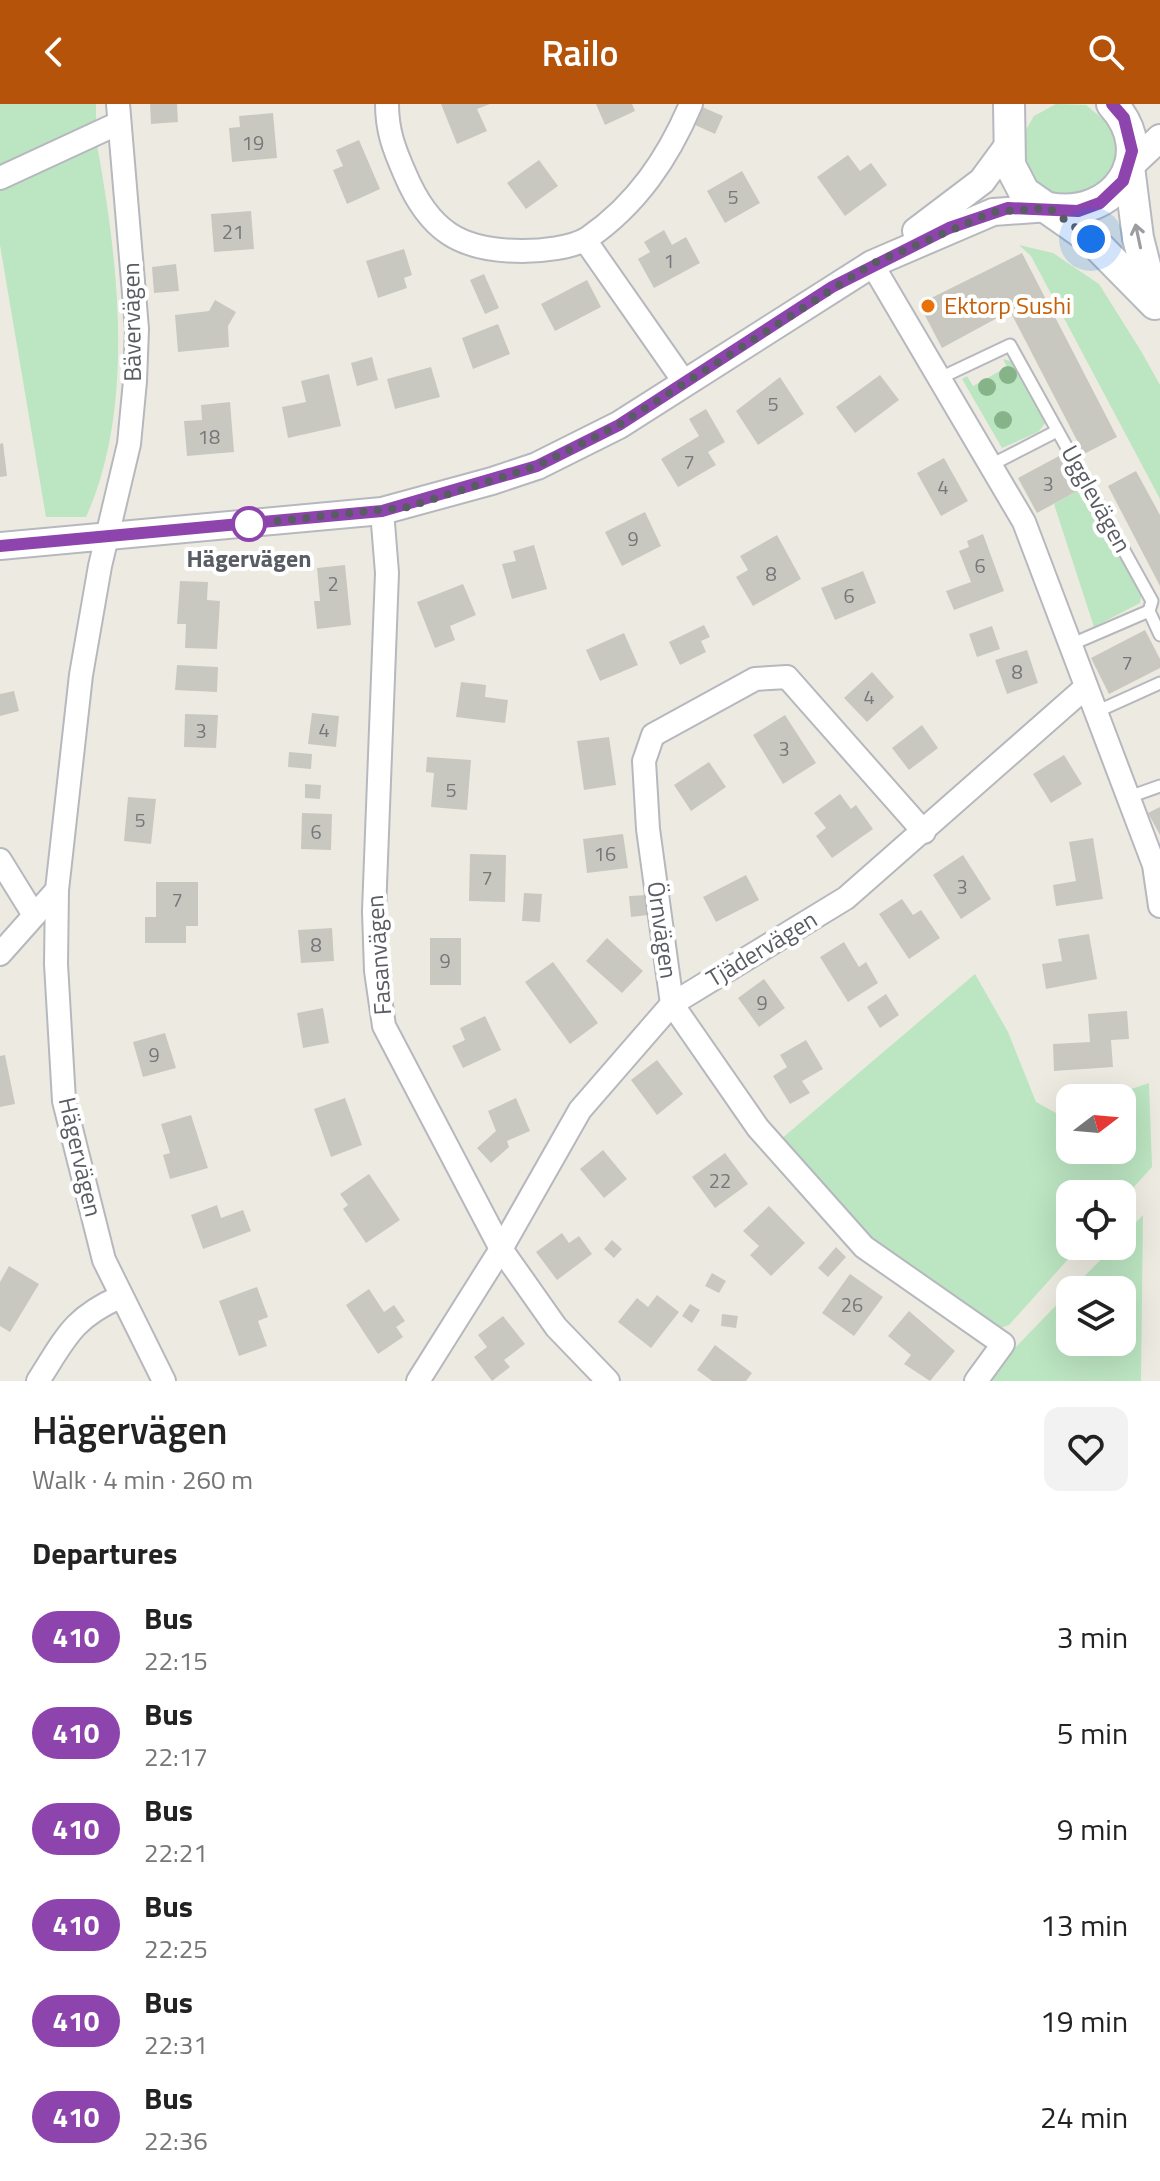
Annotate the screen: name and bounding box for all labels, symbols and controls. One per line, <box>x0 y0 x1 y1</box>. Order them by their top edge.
text: Railo <box>541 25 619 80</box>
icon: back <box>32 30 76 74</box>
icon: search <box>1084 30 1128 74</box>
house number: 19 <box>242 127 264 158</box>
house number: 5 <box>727 181 739 212</box>
house number: 21 <box>222 216 244 247</box>
your location <box>1071 219 1111 259</box>
one-way arrow <box>1130 224 1145 249</box>
house number: 1 <box>663 245 675 276</box>
street label: Bävervägen <box>112 262 150 382</box>
place label: Ektorp Sushi <box>944 287 1071 323</box>
marker: Ektorp Sushi <box>919 297 937 315</box>
house number: 5 <box>767 388 779 419</box>
house number: 18 <box>198 421 220 452</box>
street label: Ugglevägen <box>1053 438 1141 559</box>
house number: 7 <box>683 446 695 477</box>
house number: 3 <box>1042 468 1054 499</box>
house number: 4 <box>937 471 949 502</box>
marker: Hägervägen <box>232 507 266 541</box>
house number: 9 <box>627 523 639 554</box>
place label: Hägervägen <box>187 540 311 576</box>
house number: 6 <box>974 550 986 581</box>
house number: 8 <box>765 558 777 589</box>
house number: 2 <box>327 568 339 599</box>
house number: 6 <box>843 580 855 611</box>
house number: 7 <box>1121 647 1133 678</box>
house number: 8 <box>1011 656 1023 687</box>
house number: 4 <box>863 681 875 712</box>
house number: 4 <box>318 714 330 745</box>
house number: 3 <box>195 715 207 746</box>
house number: 3 <box>778 733 790 764</box>
house number: 5 <box>445 774 457 805</box>
house number: 5 <box>134 804 146 835</box>
house number: 6 <box>310 816 322 847</box>
house number: 16 <box>594 838 616 869</box>
house number: 7 <box>481 862 493 893</box>
house number: 3 <box>956 871 968 902</box>
street label: Örnvägen <box>638 879 688 981</box>
house number: 7 <box>171 884 183 915</box>
street label: Fasanvägen <box>356 894 400 1016</box>
street label: Tjädervägen <box>699 901 824 995</box>
house number: 8 <box>310 929 322 960</box>
house number: 9 <box>439 945 451 976</box>
house number: 9 <box>756 987 768 1018</box>
house number: 9 <box>148 1039 160 1070</box>
north arrow <box>1056 1084 1136 1164</box>
map controls <box>1056 1084 1136 1356</box>
street label: Hägervägen <box>50 1093 112 1220</box>
house number: 22 <box>709 1165 731 1196</box>
button: locate <box>1056 1180 1136 1260</box>
button: layers <box>1056 1276 1136 1356</box>
house number: 26 <box>841 1289 863 1320</box>
text: Hägervägen <box>32 1401 228 1459</box>
button: heart <box>1044 1407 1128 1491</box>
text: Walk · 4 min · 260 m <box>32 1460 253 1499</box>
text: Departures <box>32 1530 177 1576</box>
text: Bus <box>144 1595 193 1641</box>
text: 3 min <box>1057 1614 1128 1660</box>
text: 410 <box>52 1615 100 1658</box>
text: 22:15 <box>144 1641 208 1680</box>
text: Bus <box>144 1691 193 1737</box>
text: 5 min <box>1057 1710 1128 1756</box>
text: 410 <box>52 1711 100 1754</box>
text: 22:17 <box>144 1737 208 1776</box>
text: Bus <box>144 1787 193 1833</box>
text: 9 min <box>1057 1806 1128 1852</box>
text: 410 <box>52 1807 100 1850</box>
text: 22:21 <box>144 1833 208 1872</box>
text: Bus <box>144 1883 193 1929</box>
text: 13 min <box>1040 1902 1128 1948</box>
text: 410 <box>52 1903 100 1946</box>
text: 22:25 <box>144 1929 208 1968</box>
text: Bus <box>144 1979 193 2025</box>
text: 19 min <box>1040 1998 1128 2044</box>
text: 410 <box>52 1999 100 2042</box>
text: 22:31 <box>144 2025 208 2064</box>
text: Bus <box>144 2075 193 2121</box>
text: 24 min <box>1040 2094 1128 2140</box>
text: 410 <box>52 2095 100 2138</box>
text: 22:36 <box>144 2121 208 2160</box>

